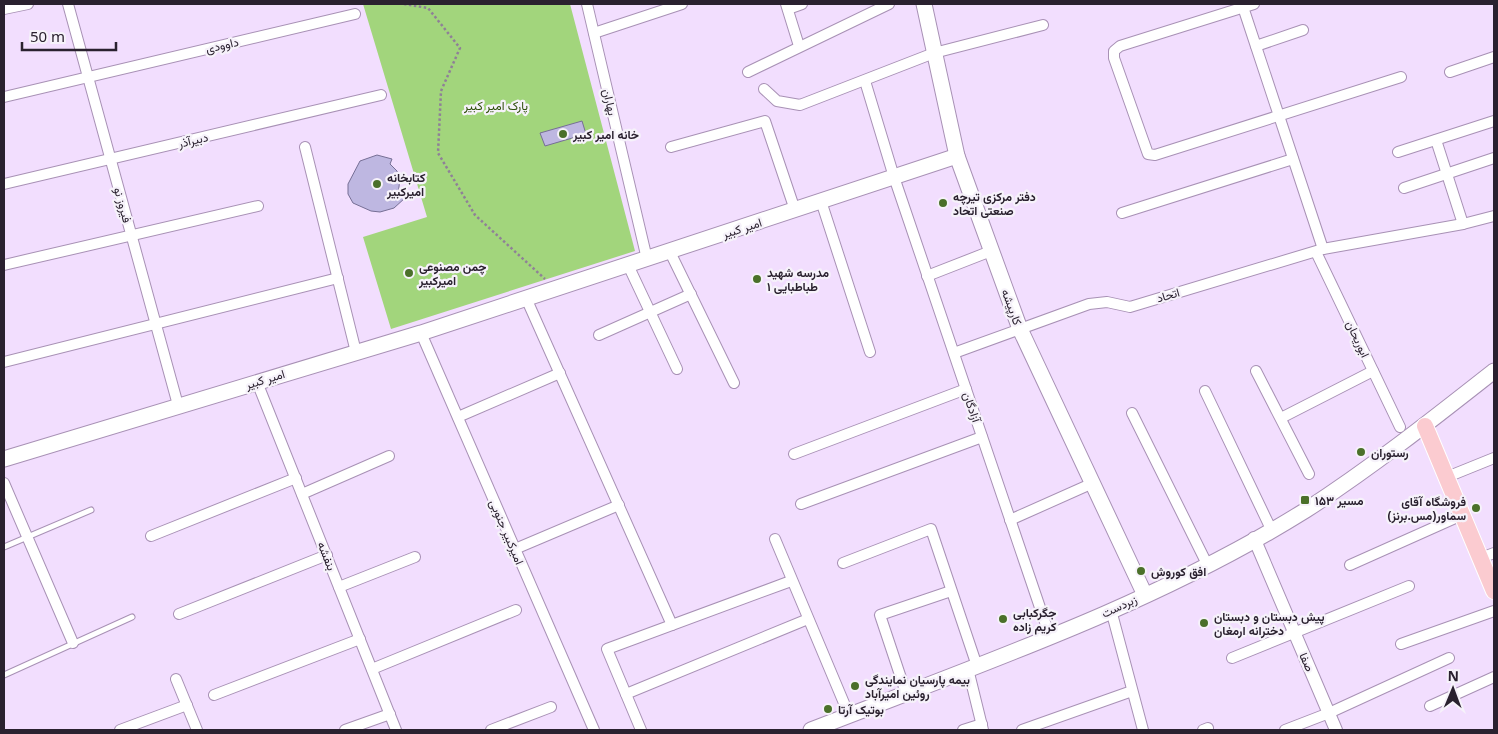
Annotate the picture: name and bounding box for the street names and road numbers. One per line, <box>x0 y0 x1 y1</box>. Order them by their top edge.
street label: داوودی <box>204 33 240 57</box>
street label: بهاران <box>599 87 621 117</box>
street label: دبیرآذر <box>175 128 210 152</box>
street label: فیروز نو <box>110 185 136 225</box>
street label: امیر کبیر <box>719 214 764 243</box>
street label: اتحاد <box>1154 284 1182 306</box>
street label: کارپیشه <box>998 287 1026 327</box>
street label: ابوریحان <box>1342 318 1374 360</box>
street label: امیر کبیر <box>242 365 287 393</box>
street label: آزادگان <box>959 390 985 426</box>
street label: امیرکبیر جنوبی <box>486 497 528 567</box>
street label: بنفشه <box>314 539 340 573</box>
street label: زبردست <box>1098 590 1140 622</box>
street label: صفا <box>1295 650 1319 674</box>

